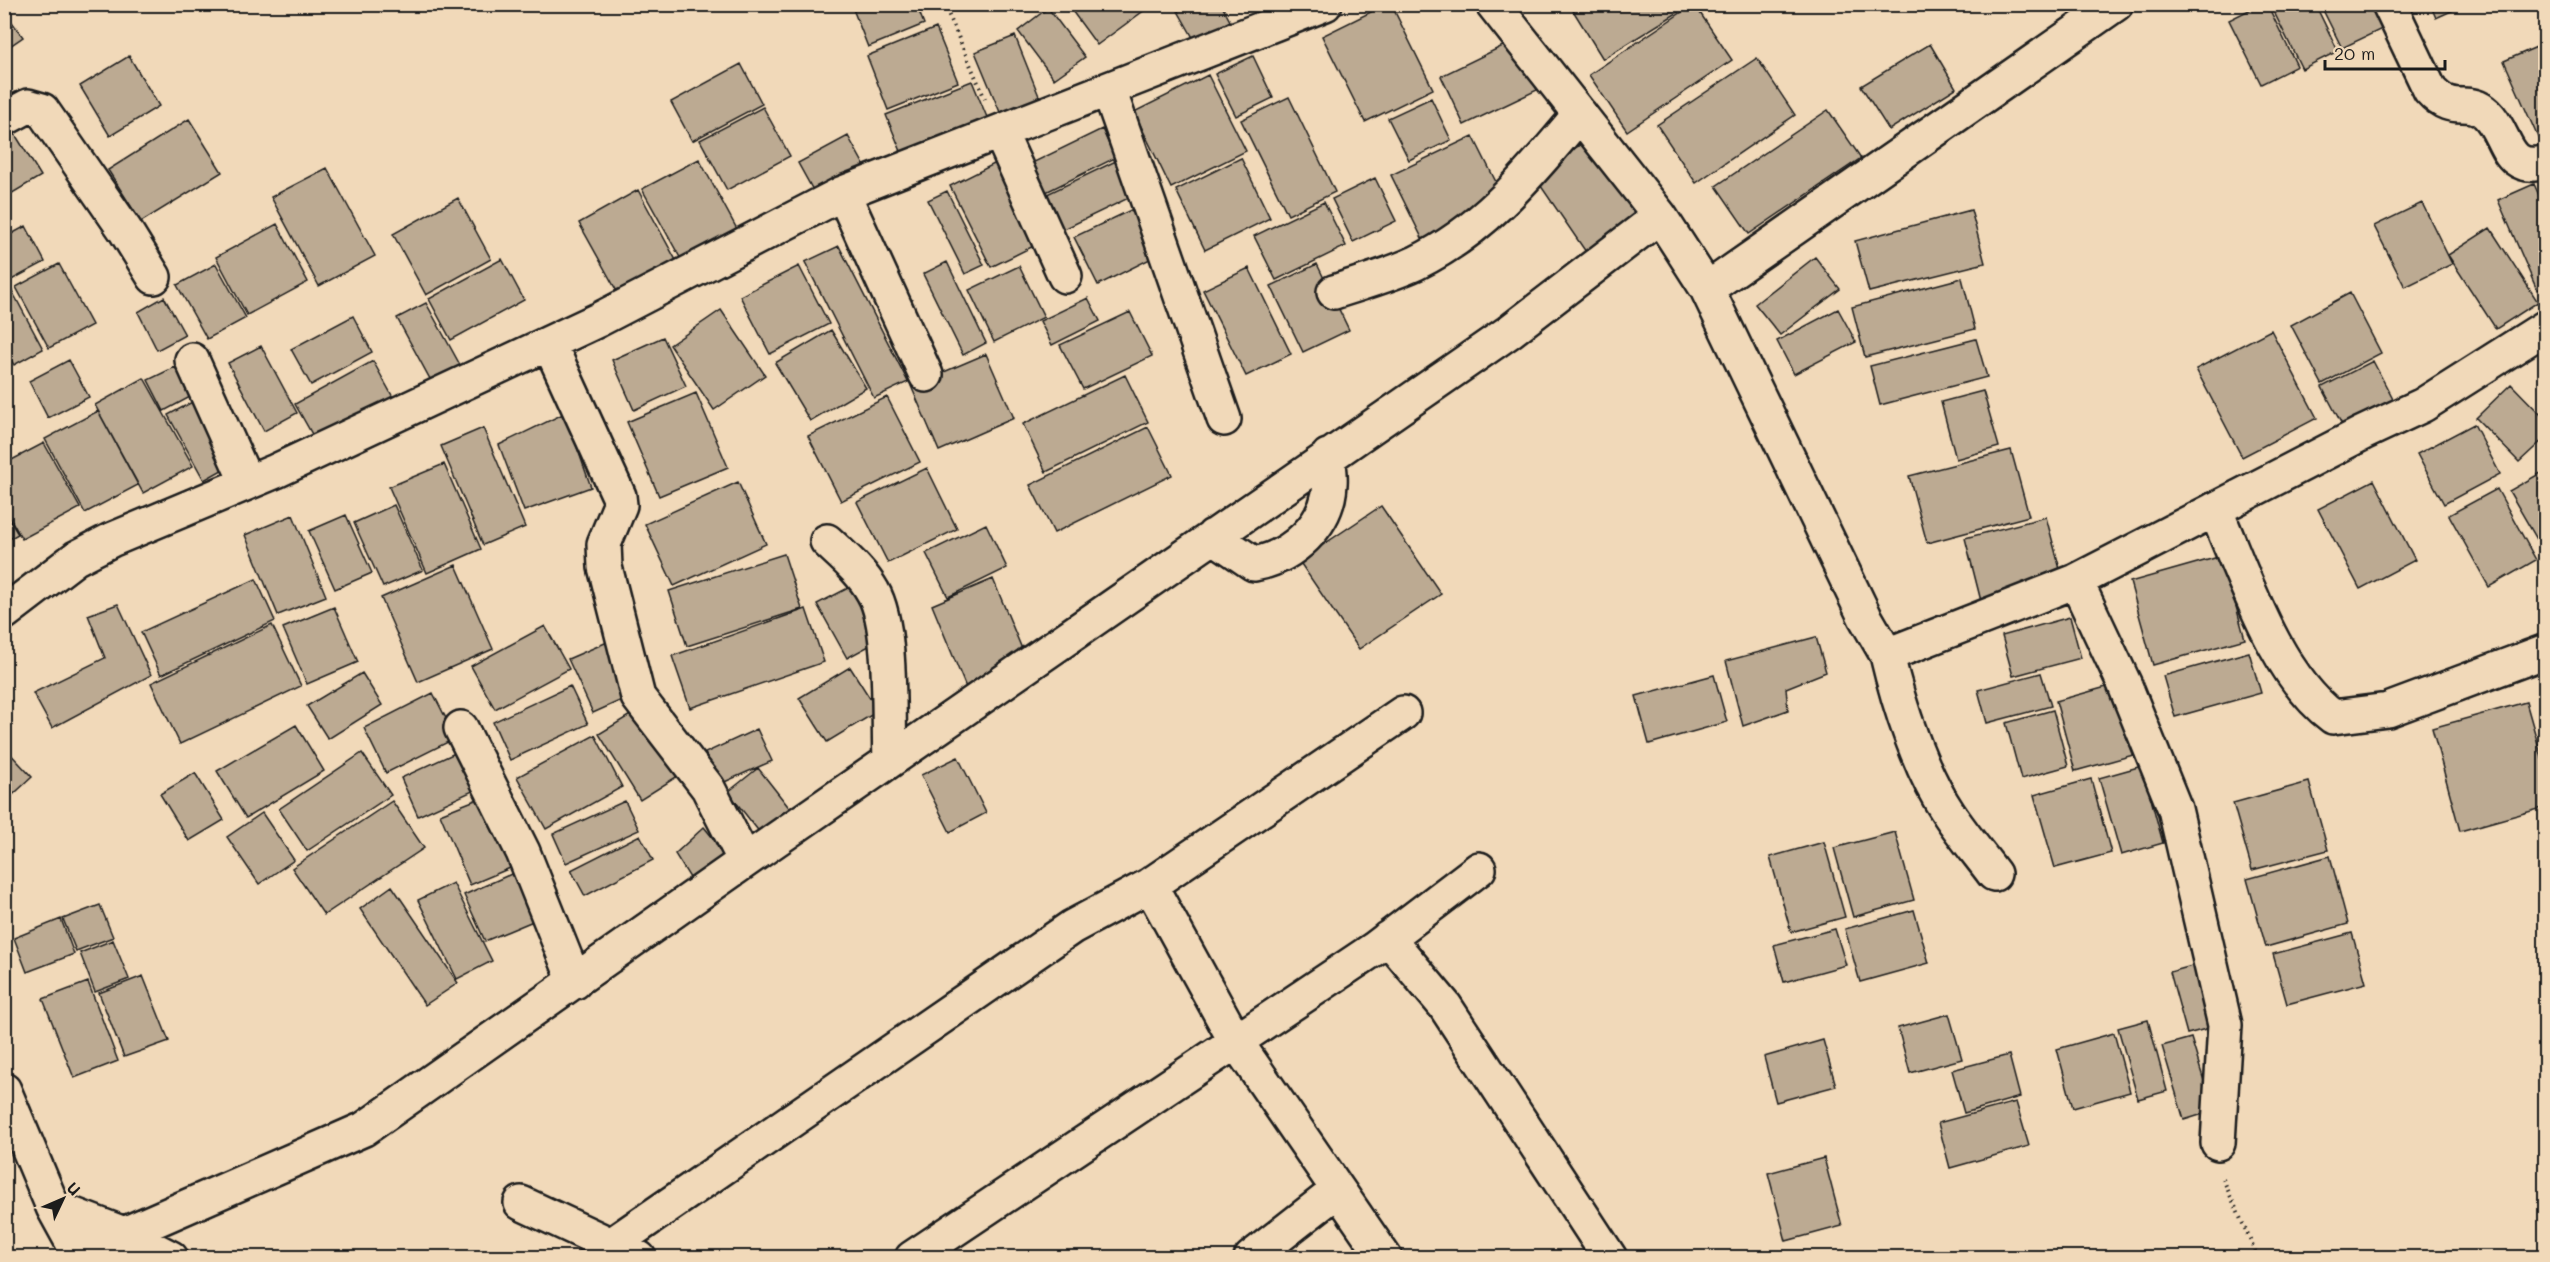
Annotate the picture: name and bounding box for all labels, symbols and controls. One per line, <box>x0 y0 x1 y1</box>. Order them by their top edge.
scale bar <box>2325 33 2445 71</box>
text: 20 m <box>2334 41 2375 65</box>
north arrow <box>33 1169 93 1229</box>
text: U <box>63 1177 86 1200</box>

